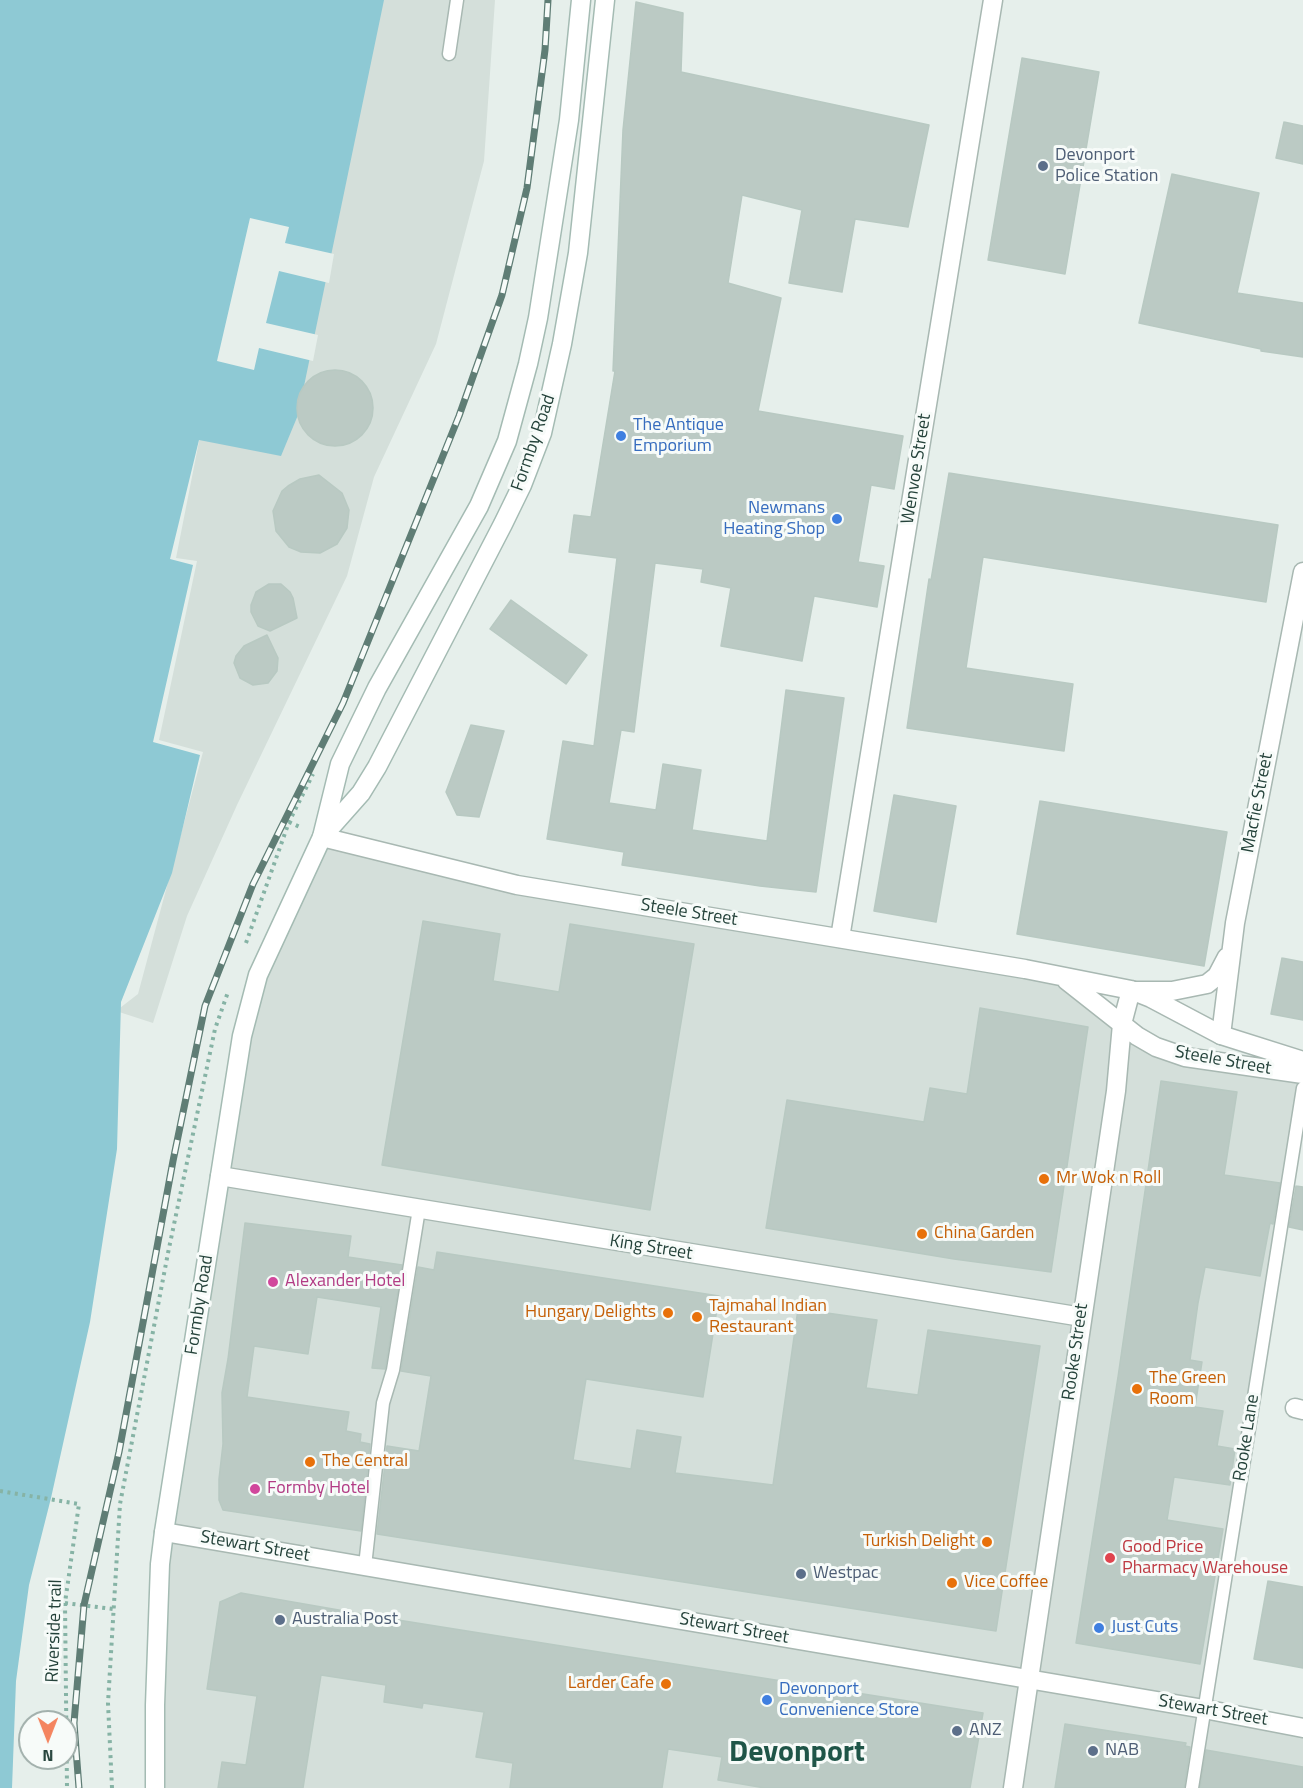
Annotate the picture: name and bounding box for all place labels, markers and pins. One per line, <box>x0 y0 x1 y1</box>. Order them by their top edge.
place label: Devonport Police Station <box>1055 145 1158 188</box>
marker: Devonport Police Station <box>1036 159 1050 173</box>
place label: The Antique Emporium <box>633 415 724 458</box>
marker: The Antique Emporium <box>614 429 628 443</box>
place label: Newmans Heating Shop <box>723 498 825 540</box>
marker: Newmans Heating Shop <box>830 512 844 526</box>
place label: Mr Wok n Roll <box>1056 1168 1161 1190</box>
marker: Mr Wok n Roll <box>1037 1172 1051 1186</box>
place label: China Garden <box>934 1223 1034 1245</box>
marker: China Garden <box>915 1227 929 1241</box>
place label: Alexander Hotel <box>285 1271 406 1293</box>
marker: Alexander Hotel <box>266 1275 280 1289</box>
place label: Tajmahal Indian Restaurant <box>709 1296 827 1338</box>
place label: Hungary Delights <box>525 1302 656 1324</box>
marker: Hungary Delights <box>661 1306 675 1320</box>
marker: Tajmahal Indian Restaurant <box>690 1310 704 1324</box>
place label: The Green Room <box>1149 1368 1226 1410</box>
marker: The Green Room <box>1130 1382 1144 1396</box>
place label: The Central <box>322 1451 408 1473</box>
marker: The Central <box>303 1455 317 1469</box>
place label: Formby Hotel <box>267 1478 370 1500</box>
marker: Formby Hotel <box>248 1482 262 1496</box>
place label: Turkish Delight <box>863 1531 975 1553</box>
marker: Turkish Delight <box>980 1535 994 1549</box>
place label: Good Price Pharmacy Warehouse <box>1122 1537 1288 1580</box>
marker: Good Price Pharmacy Warehouse <box>1103 1551 1117 1565</box>
place label: Westpac <box>813 1563 879 1585</box>
marker: Westpac <box>794 1567 808 1581</box>
place label: Vice Coffee <box>964 1572 1048 1594</box>
marker: Vice Coffee <box>945 1576 959 1590</box>
place label: Australia Post <box>292 1609 398 1631</box>
marker: Australia Post <box>273 1613 287 1627</box>
place label: Just Cuts <box>1111 1617 1178 1639</box>
marker: Just Cuts <box>1092 1621 1106 1635</box>
place label: Larder Cafe <box>568 1673 654 1695</box>
marker: Larder Cafe <box>659 1677 673 1691</box>
place label: Devonport Convenience Store <box>779 1679 919 1722</box>
marker: Devonport Convenience Store <box>760 1693 774 1707</box>
place label: ANZ <box>969 1720 1002 1742</box>
marker: ANZ <box>950 1724 964 1738</box>
place label: NAB <box>1105 1740 1139 1762</box>
marker: NAB <box>1086 1744 1100 1758</box>

